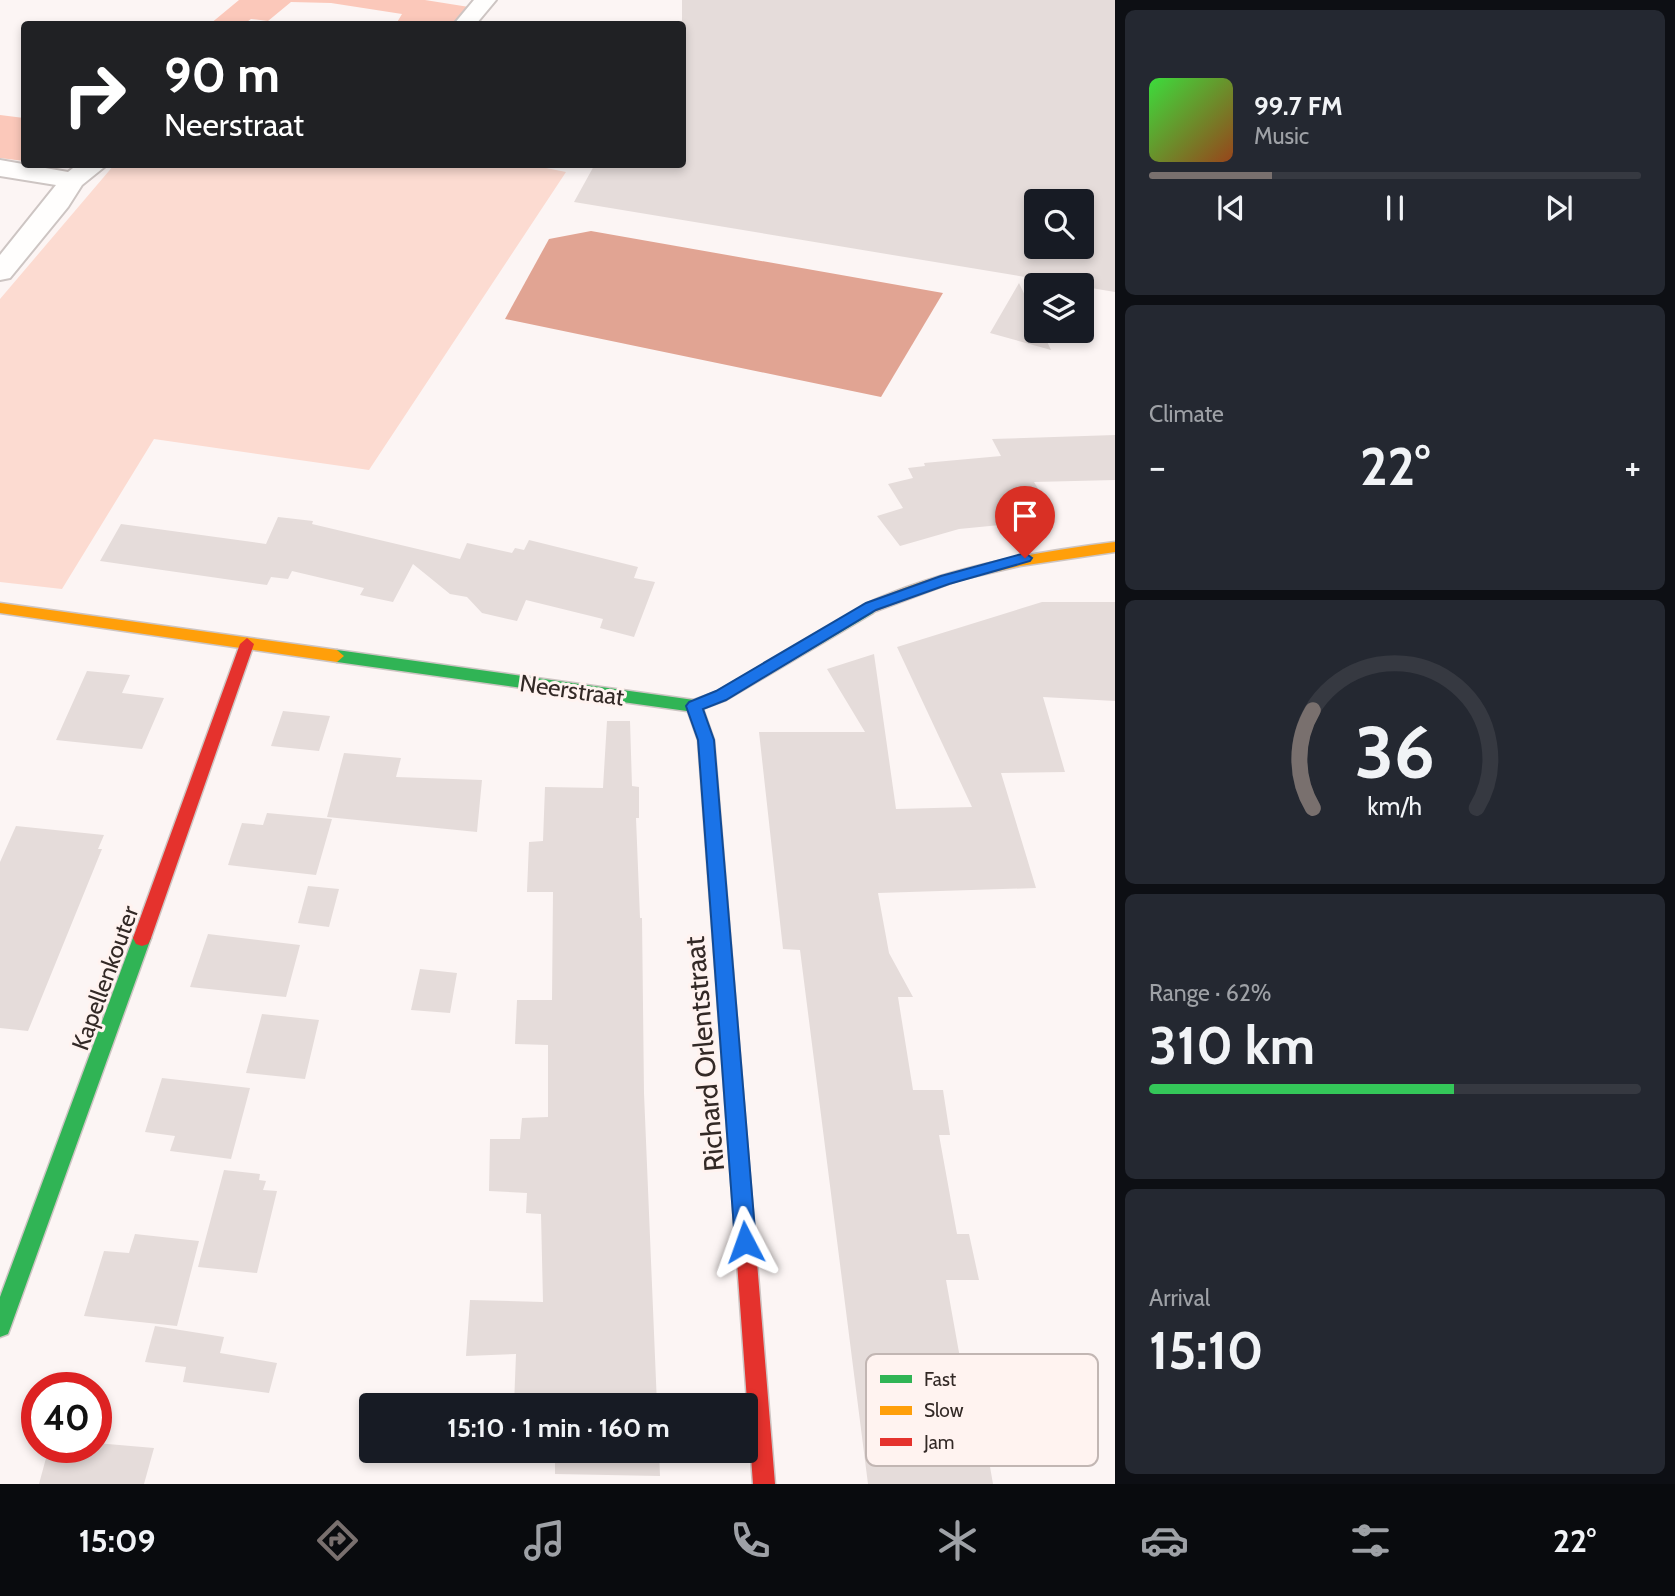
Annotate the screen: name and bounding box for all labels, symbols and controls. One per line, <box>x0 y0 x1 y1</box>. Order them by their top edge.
text: 90 m <box>164 45 280 104</box>
icon: right <box>49 49 140 140</box>
text: 99.7 FM <box>1254 90 1343 122</box>
text: Neerstraat <box>164 105 304 144</box>
text: Music <box>1254 122 1309 150</box>
map controls <box>1024 189 1094 343</box>
button: search <box>1024 189 1094 259</box>
icon: previous <box>1212 189 1250 227</box>
icon: pause <box>1376 189 1414 227</box>
icon: next <box>1540 189 1578 227</box>
button: layers <box>1024 273 1094 343</box>
text: Climate <box>1149 400 1224 428</box>
text: 22° <box>1360 435 1430 498</box>
text: − <box>1149 443 1166 490</box>
text: + <box>1624 443 1641 490</box>
pin <box>995 486 1055 558</box>
icon: arrive <box>1006 497 1044 535</box>
street label: Neerstraat <box>518 668 626 712</box>
text: 36 <box>1355 708 1435 796</box>
text: km/h <box>1368 791 1422 821</box>
street label: Kapellenkouter <box>65 901 145 1054</box>
street label: Richard Orlentstraat <box>677 935 731 1173</box>
text: Range · 62% <box>1149 979 1272 1007</box>
text: 310 km <box>1149 1014 1315 1077</box>
position arrow <box>708 1205 782 1279</box>
text: Arrival <box>1149 1284 1210 1312</box>
text: 15:10 <box>1149 1319 1264 1382</box>
legend <box>866 1354 1098 1466</box>
text: Fast <box>924 1368 957 1391</box>
speed limit sign: 40 <box>21 1372 112 1463</box>
text: Slow <box>924 1399 964 1422</box>
text: 15:10 · 1 min · 160 m <box>447 1412 670 1444</box>
text: Jam <box>923 1431 954 1454</box>
icon: directions <box>313 1516 362 1565</box>
icon: music <box>520 1516 569 1565</box>
icon: phone <box>726 1516 775 1565</box>
icon: climate <box>933 1516 982 1565</box>
icon: car <box>1140 1516 1189 1565</box>
icon: filters <box>1346 1516 1395 1565</box>
text: 15:09 <box>79 1521 156 1560</box>
text: 22° <box>1553 1521 1596 1560</box>

